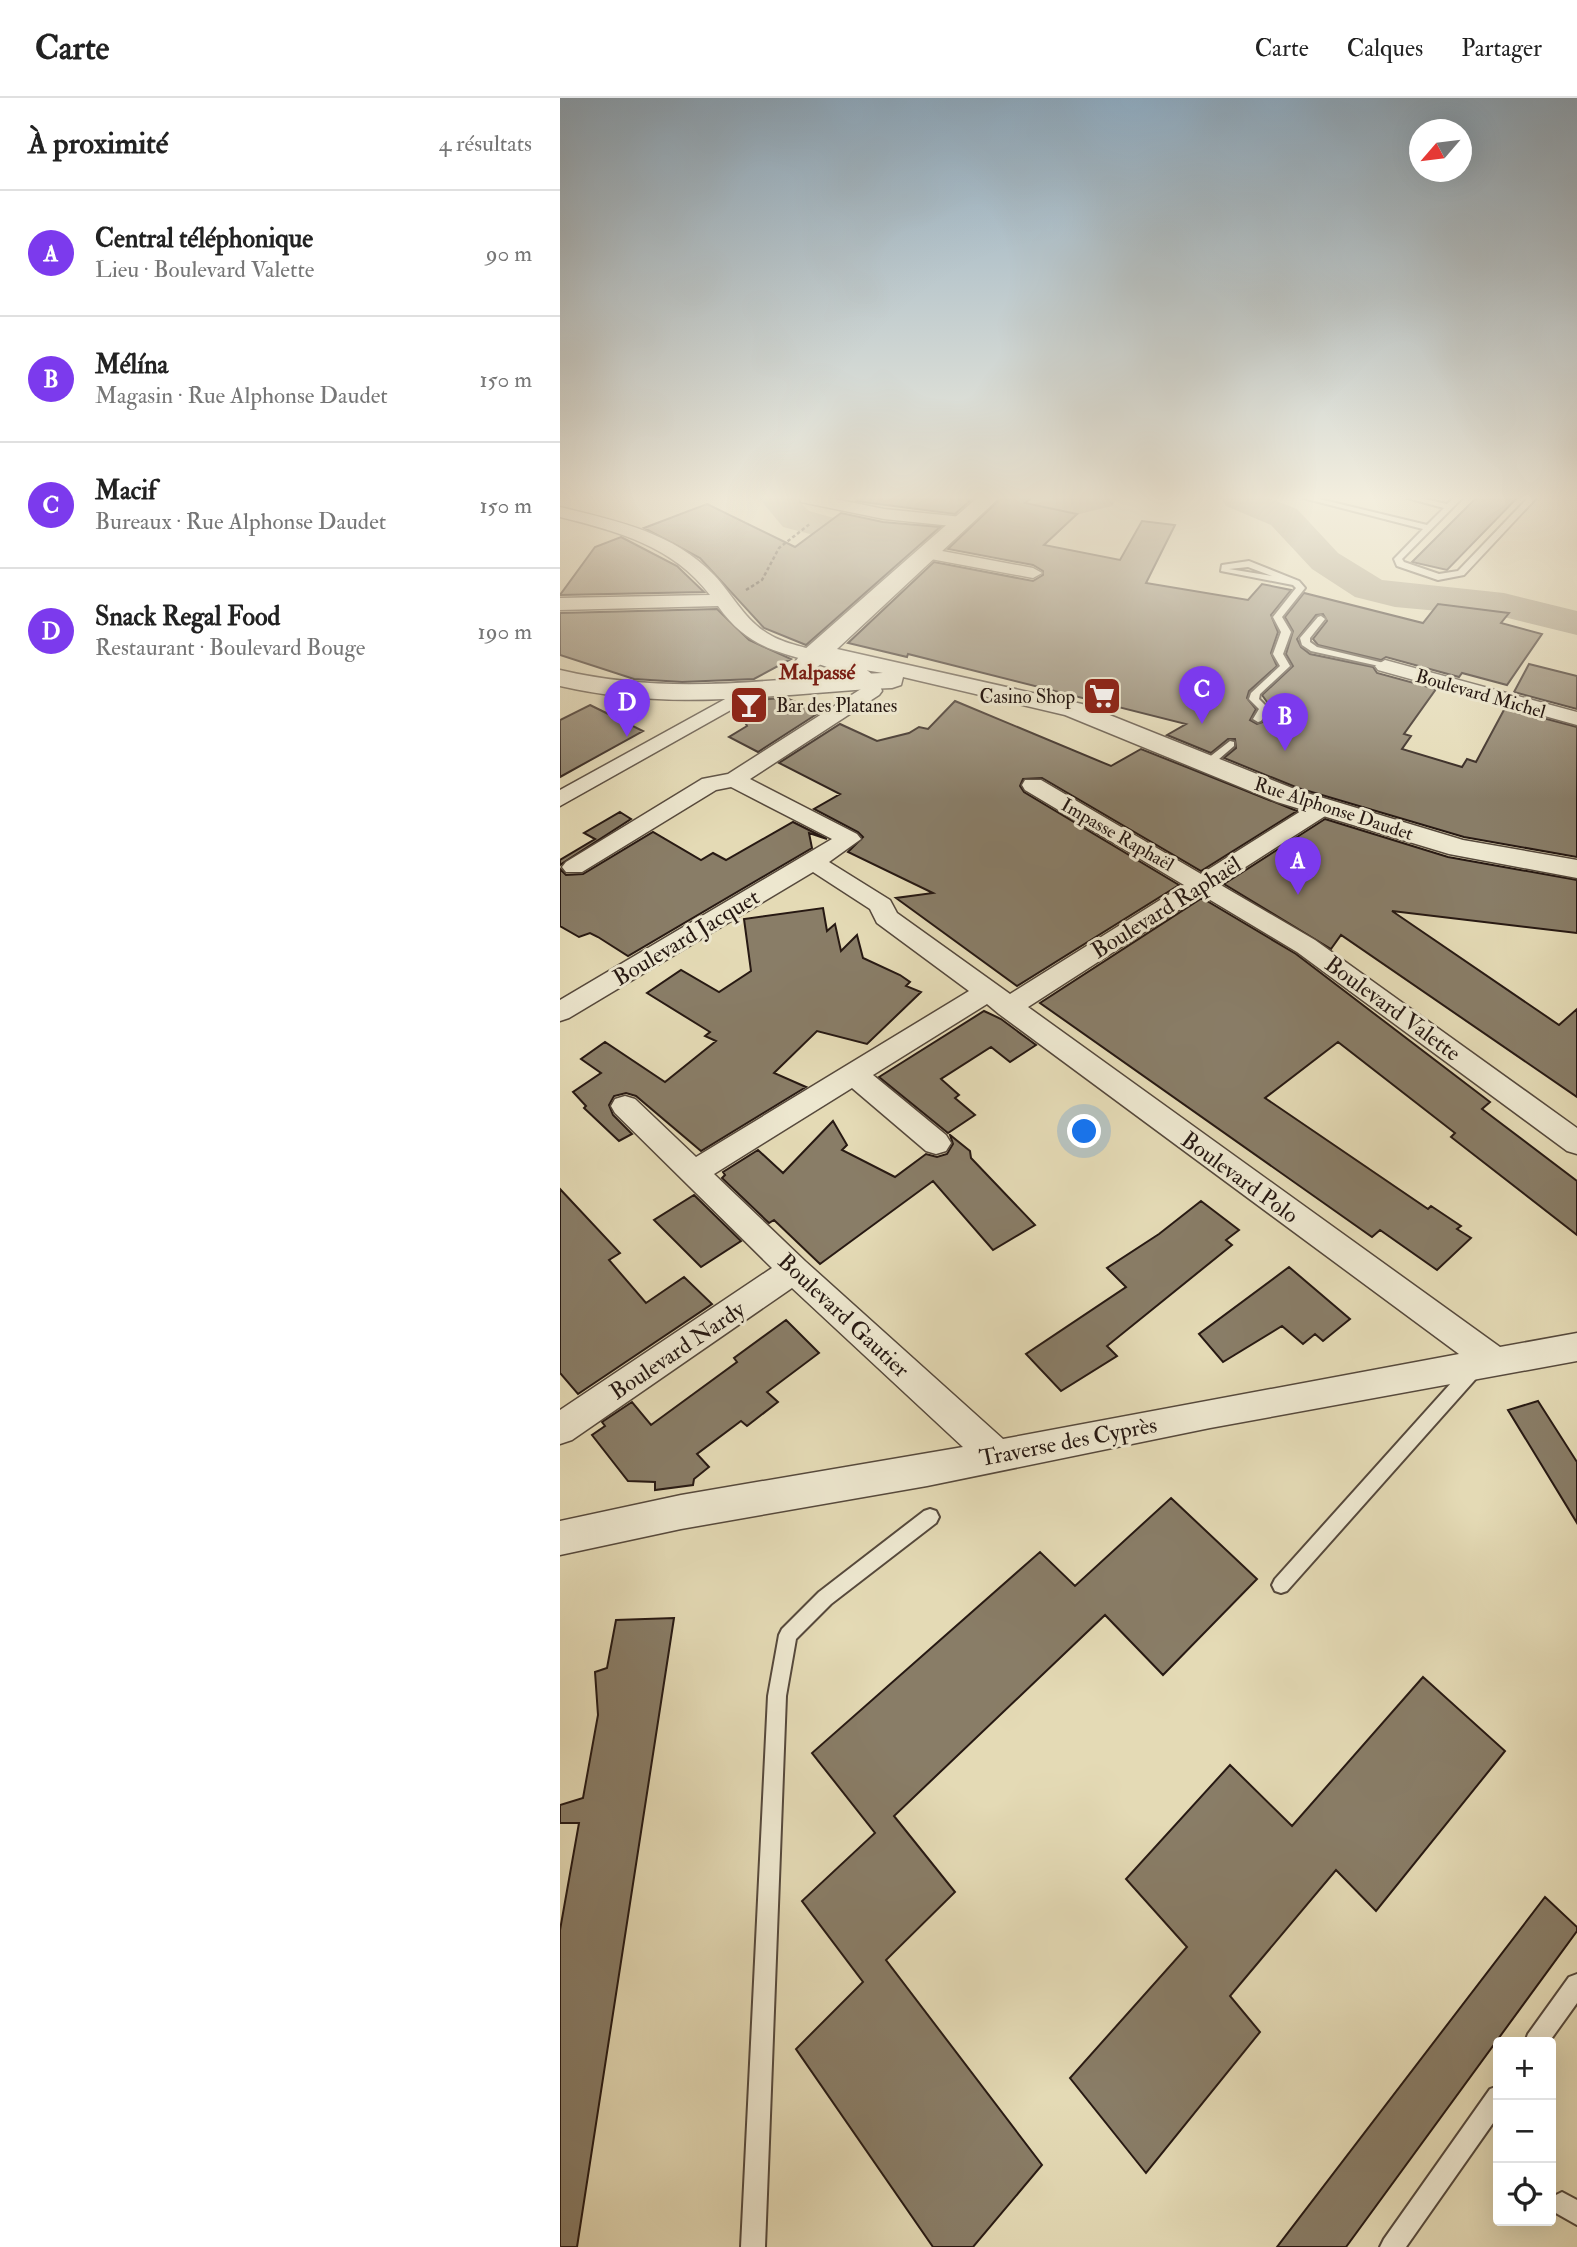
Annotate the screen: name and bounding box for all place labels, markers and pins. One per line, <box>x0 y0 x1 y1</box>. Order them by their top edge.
pin: C <box>1179 666 1225 724</box>
supermarket icon: Casino Shop <box>1081 675 1123 717</box>
pin: D <box>604 679 650 737</box>
bar icon: Bar des Platanes <box>728 684 770 726</box>
place label: Casino Shop <box>980 685 1075 710</box>
pin: B <box>1262 693 1308 751</box>
place label: Bar des Platanes <box>776 694 897 718</box>
pin: A <box>1275 837 1321 895</box>

